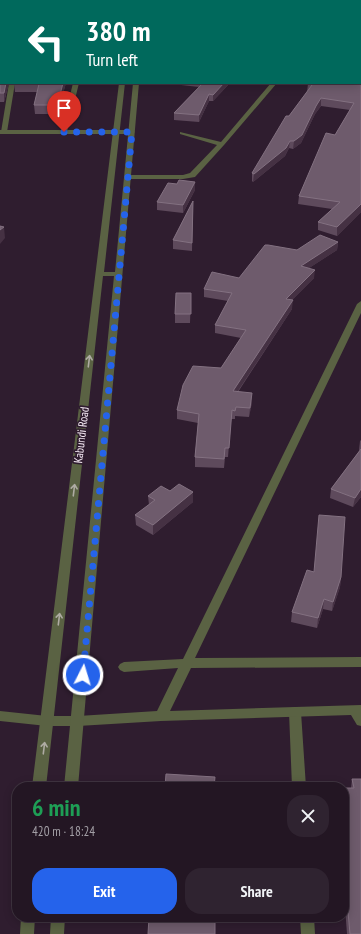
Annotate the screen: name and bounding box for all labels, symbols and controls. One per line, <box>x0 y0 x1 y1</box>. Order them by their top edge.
text: 380 m <box>86 12 150 49</box>
icon: left <box>20 16 72 68</box>
text: Turn left <box>86 48 138 71</box>
pin <box>47 91 81 132</box>
icon: arrive <box>53 97 75 119</box>
one-way arrow <box>86 355 93 368</box>
street label: Kabundi Road <box>70 406 92 464</box>
one-way arrow <box>71 484 78 497</box>
one-way arrow <box>56 613 63 626</box>
position arrow <box>62 654 104 696</box>
one-way arrow <box>40 742 48 755</box>
text: 6 min <box>32 792 80 823</box>
button: close <box>287 795 329 837</box>
text: 420 m · 18:24 <box>32 823 95 840</box>
button: Exit <box>32 868 177 914</box>
button: Share <box>185 868 329 914</box>

